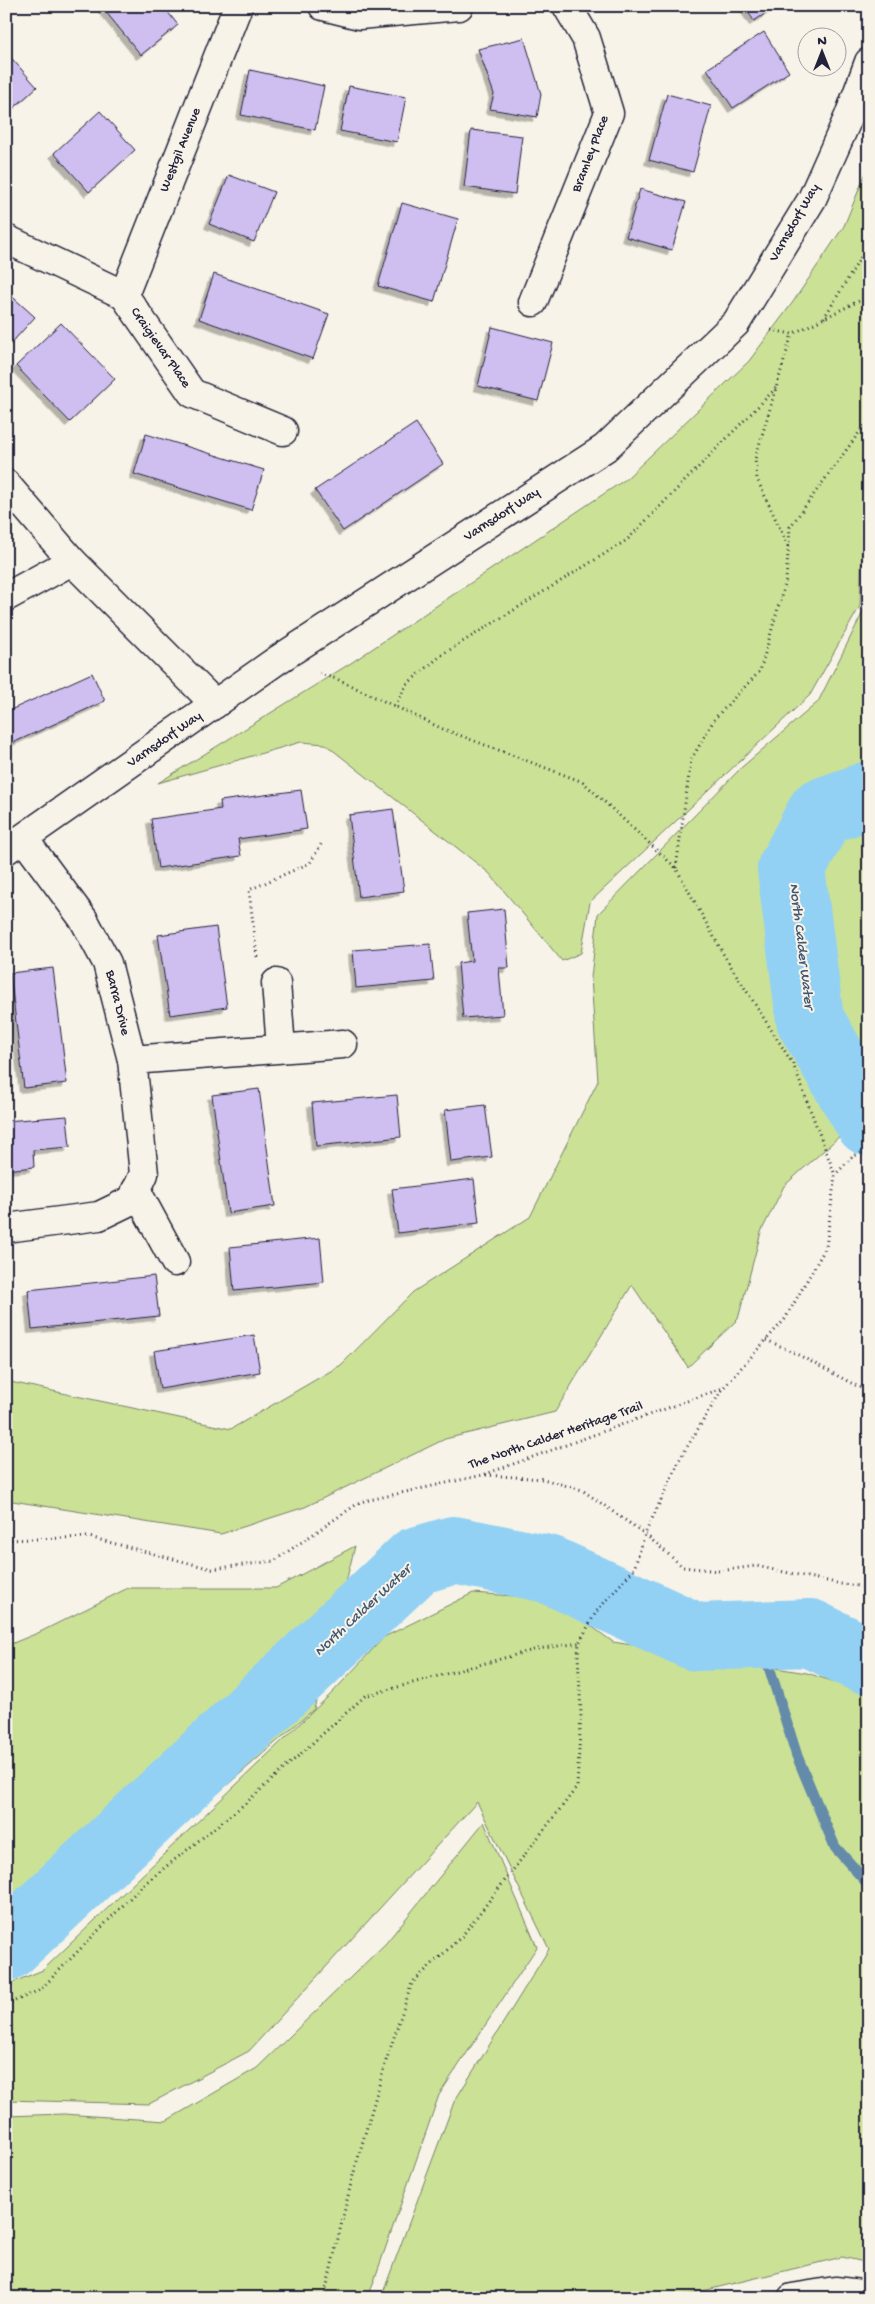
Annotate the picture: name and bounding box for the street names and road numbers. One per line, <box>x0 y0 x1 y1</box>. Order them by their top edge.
street label: Westgil Avenue <box>156 105 206 195</box>
street label: Bramley Place <box>568 112 614 196</box>
street label: Varnsdorf Way <box>765 181 824 266</box>
street label: Craigievar Place <box>126 304 194 392</box>
street label: Varnsdorf Way <box>460 484 543 546</box>
street label: Varnsdorf Way <box>124 708 206 772</box>
street label: Barra Drive <box>100 968 133 1038</box>
street label: The North Calder Heritage Trail <box>466 1398 645 1474</box>

